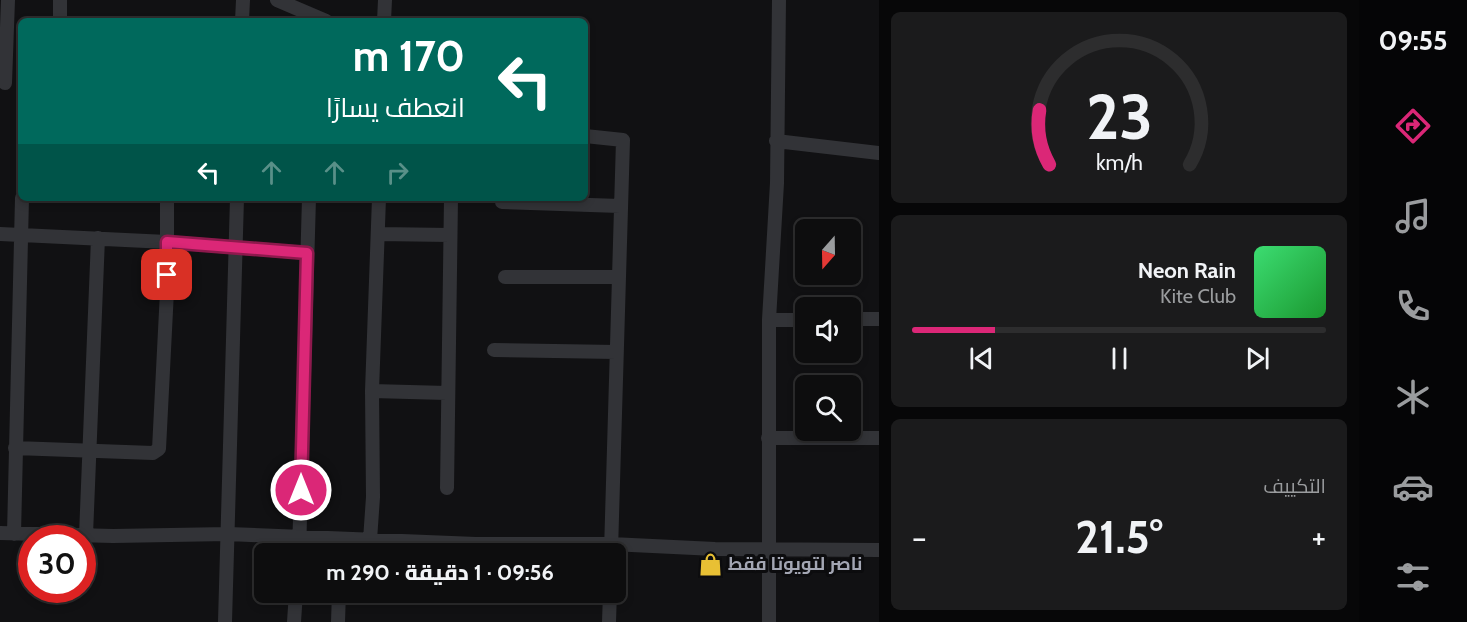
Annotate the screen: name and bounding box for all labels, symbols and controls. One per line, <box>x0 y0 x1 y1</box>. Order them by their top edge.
text: 09:55 <box>1378 24 1448 57</box>
text: 170 m <box>353 30 465 82</box>
icon: left <box>486 42 564 120</box>
text: 23 <box>1086 79 1152 155</box>
text: انعطف يسارًا <box>326 91 465 124</box>
icon: directions <box>1392 105 1434 147</box>
text: km/h <box>1096 149 1142 175</box>
icon: left <box>192 156 225 189</box>
icon: ahead <box>255 156 288 189</box>
icon: ahead <box>318 156 351 189</box>
icon: right <box>381 156 414 189</box>
icon: music <box>1392 195 1434 237</box>
north arrow <box>795 219 861 285</box>
map controls <box>795 219 861 441</box>
pin <box>141 249 192 300</box>
text: Neon Rain <box>1138 257 1236 284</box>
icon: arrive <box>150 258 183 291</box>
text: Kite Club <box>1160 284 1236 308</box>
icon: phone <box>1392 285 1434 327</box>
button: sound <box>795 297 861 363</box>
icon: previous <box>965 342 998 375</box>
icon: pause <box>1103 342 1136 375</box>
icon: next <box>1241 342 1274 375</box>
button: search <box>795 375 861 441</box>
icon: climate <box>1392 376 1434 418</box>
position arrow <box>269 458 333 522</box>
icon: car <box>1392 466 1434 508</box>
text: التكييف <box>1263 474 1326 498</box>
text: 21.5° <box>1075 510 1163 564</box>
text: − <box>912 517 927 557</box>
text: + <box>1311 517 1326 557</box>
speed limit sign: 30 <box>18 525 96 603</box>
shop icon: ناصر لتويوتا فقط <box>697 551 723 577</box>
place label: ناصر لتويوتا فقط <box>728 553 862 575</box>
icon: filters <box>1392 556 1434 598</box>
text: 09:56 · 1 دقيقة · 290 m <box>326 559 554 586</box>

